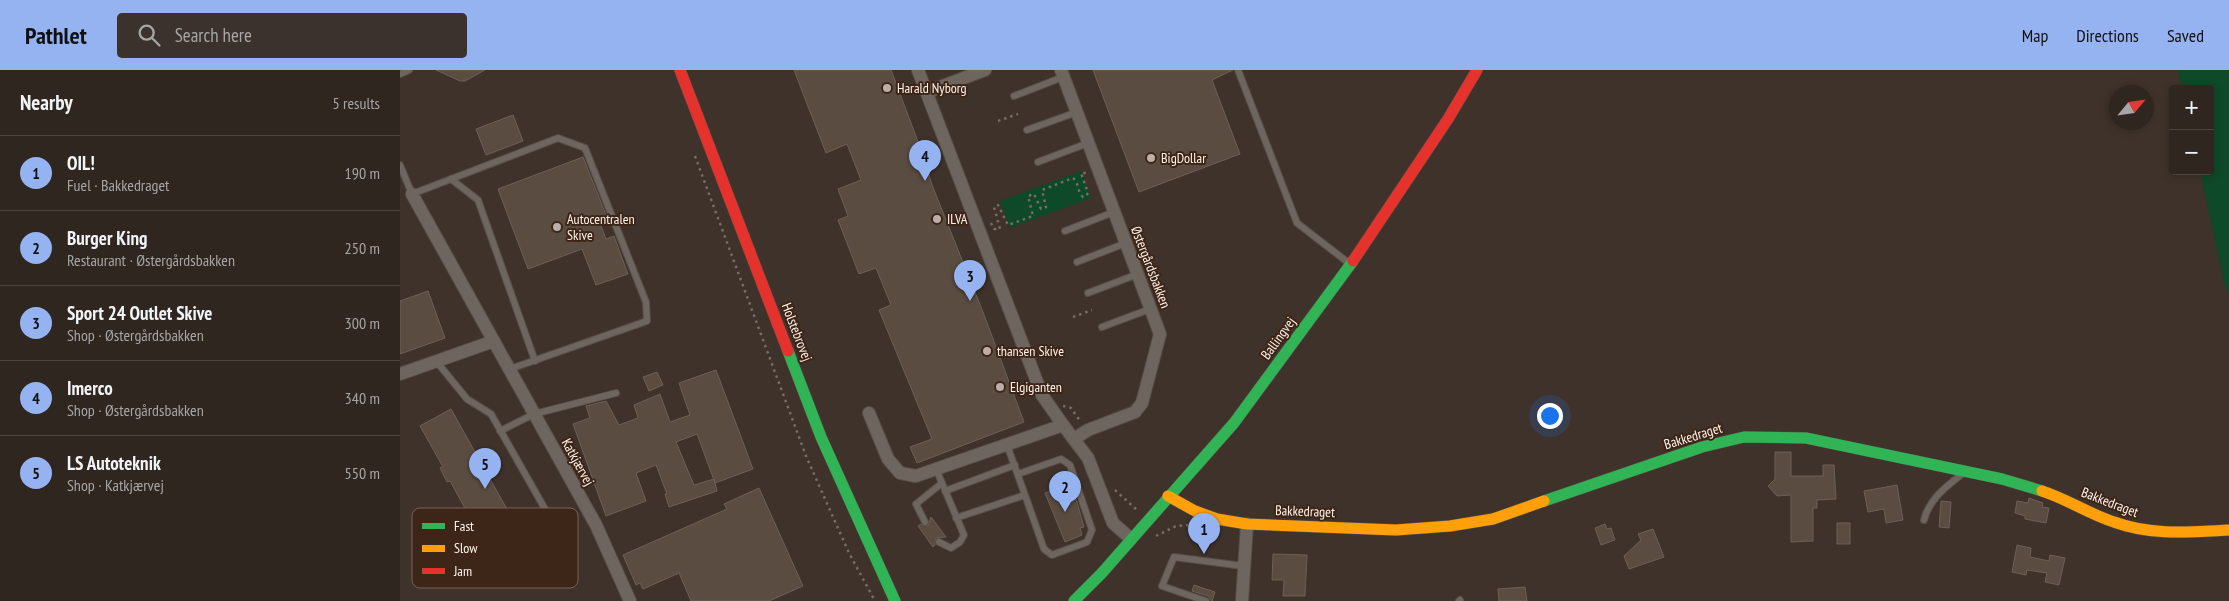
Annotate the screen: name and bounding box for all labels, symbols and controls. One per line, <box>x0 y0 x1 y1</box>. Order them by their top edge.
search box <box>117 13 467 58</box>
text: Pathlet <box>25 20 87 51</box>
icon: search <box>135 21 163 49</box>
text: Search here <box>175 23 252 47</box>
text: Map <box>2022 24 2048 47</box>
text: Directions <box>2076 24 2139 47</box>
text: Saved <box>2167 24 2204 47</box>
place label: Harald Nyborg <box>897 79 967 97</box>
marker: Harald Nyborg <box>881 82 893 94</box>
north arrow <box>2109 85 2154 130</box>
map controls <box>2169 85 2214 175</box>
button: + <box>2169 85 2214 130</box>
text: Nearby <box>20 89 73 116</box>
text: 5 results <box>333 93 380 113</box>
button: − <box>2169 130 2214 175</box>
pin: 4 <box>909 140 941 181</box>
place label: BigDollar <box>1161 149 1206 167</box>
text: OIL! <box>67 151 95 175</box>
marker: BigDollar <box>1145 152 1157 164</box>
text: 1 <box>32 163 40 183</box>
text: 190 m <box>345 163 380 183</box>
text: Fuel · Bakkedraget <box>67 175 170 195</box>
place label: Autocentralen Skive <box>567 210 635 244</box>
place label: ILVA <box>947 210 968 228</box>
marker: ILVA <box>931 213 943 225</box>
marker: Autocentralen Skive <box>551 221 563 233</box>
street label: Østergårdsbakken <box>1127 223 1175 311</box>
text: Burger King <box>67 226 147 250</box>
text: 2 <box>32 238 40 258</box>
text: 250 m <box>345 238 380 258</box>
text: Restaurant · Østergårdsbakken <box>67 250 235 270</box>
pin: 3 <box>954 260 986 301</box>
street label: Holstebrovej <box>778 300 816 364</box>
text: Sport 24 Outlet Skive <box>67 301 212 325</box>
text: 3 <box>32 313 40 333</box>
text: 300 m <box>345 313 380 333</box>
street label: Ballingvej <box>1257 313 1299 363</box>
text: Shop · Østergårdsbakken <box>67 325 204 345</box>
place label: thansen Skive <box>997 342 1064 360</box>
marker: thansen Skive <box>981 345 993 357</box>
text: Imerco <box>67 376 113 400</box>
place label: Elgiganten <box>1010 378 1062 396</box>
marker: Elgiganten <box>994 381 1006 393</box>
text: 4 <box>32 388 40 408</box>
text: 340 m <box>345 388 380 408</box>
text: Shop · Østergårdsbakken <box>67 400 204 420</box>
your location <box>1537 403 1563 429</box>
street label: Bakkedraget <box>1662 419 1724 453</box>
street label: Katkjærvej <box>558 435 598 489</box>
pin: 5 <box>469 448 501 489</box>
text: LS Autoteknik <box>67 451 161 475</box>
text: 5 <box>32 463 40 483</box>
text: 550 m <box>345 463 380 483</box>
pin: 2 <box>1049 471 1081 512</box>
text: Shop · Katkjærvej <box>67 475 164 495</box>
street label: Bakkedraget <box>2079 483 2141 521</box>
street label: Bakkedraget <box>1275 501 1335 521</box>
legend <box>412 508 578 588</box>
pin: 1 <box>1188 513 1220 554</box>
text: Fast <box>454 517 474 535</box>
text: Slow <box>454 539 478 557</box>
text: Jam <box>453 562 472 580</box>

